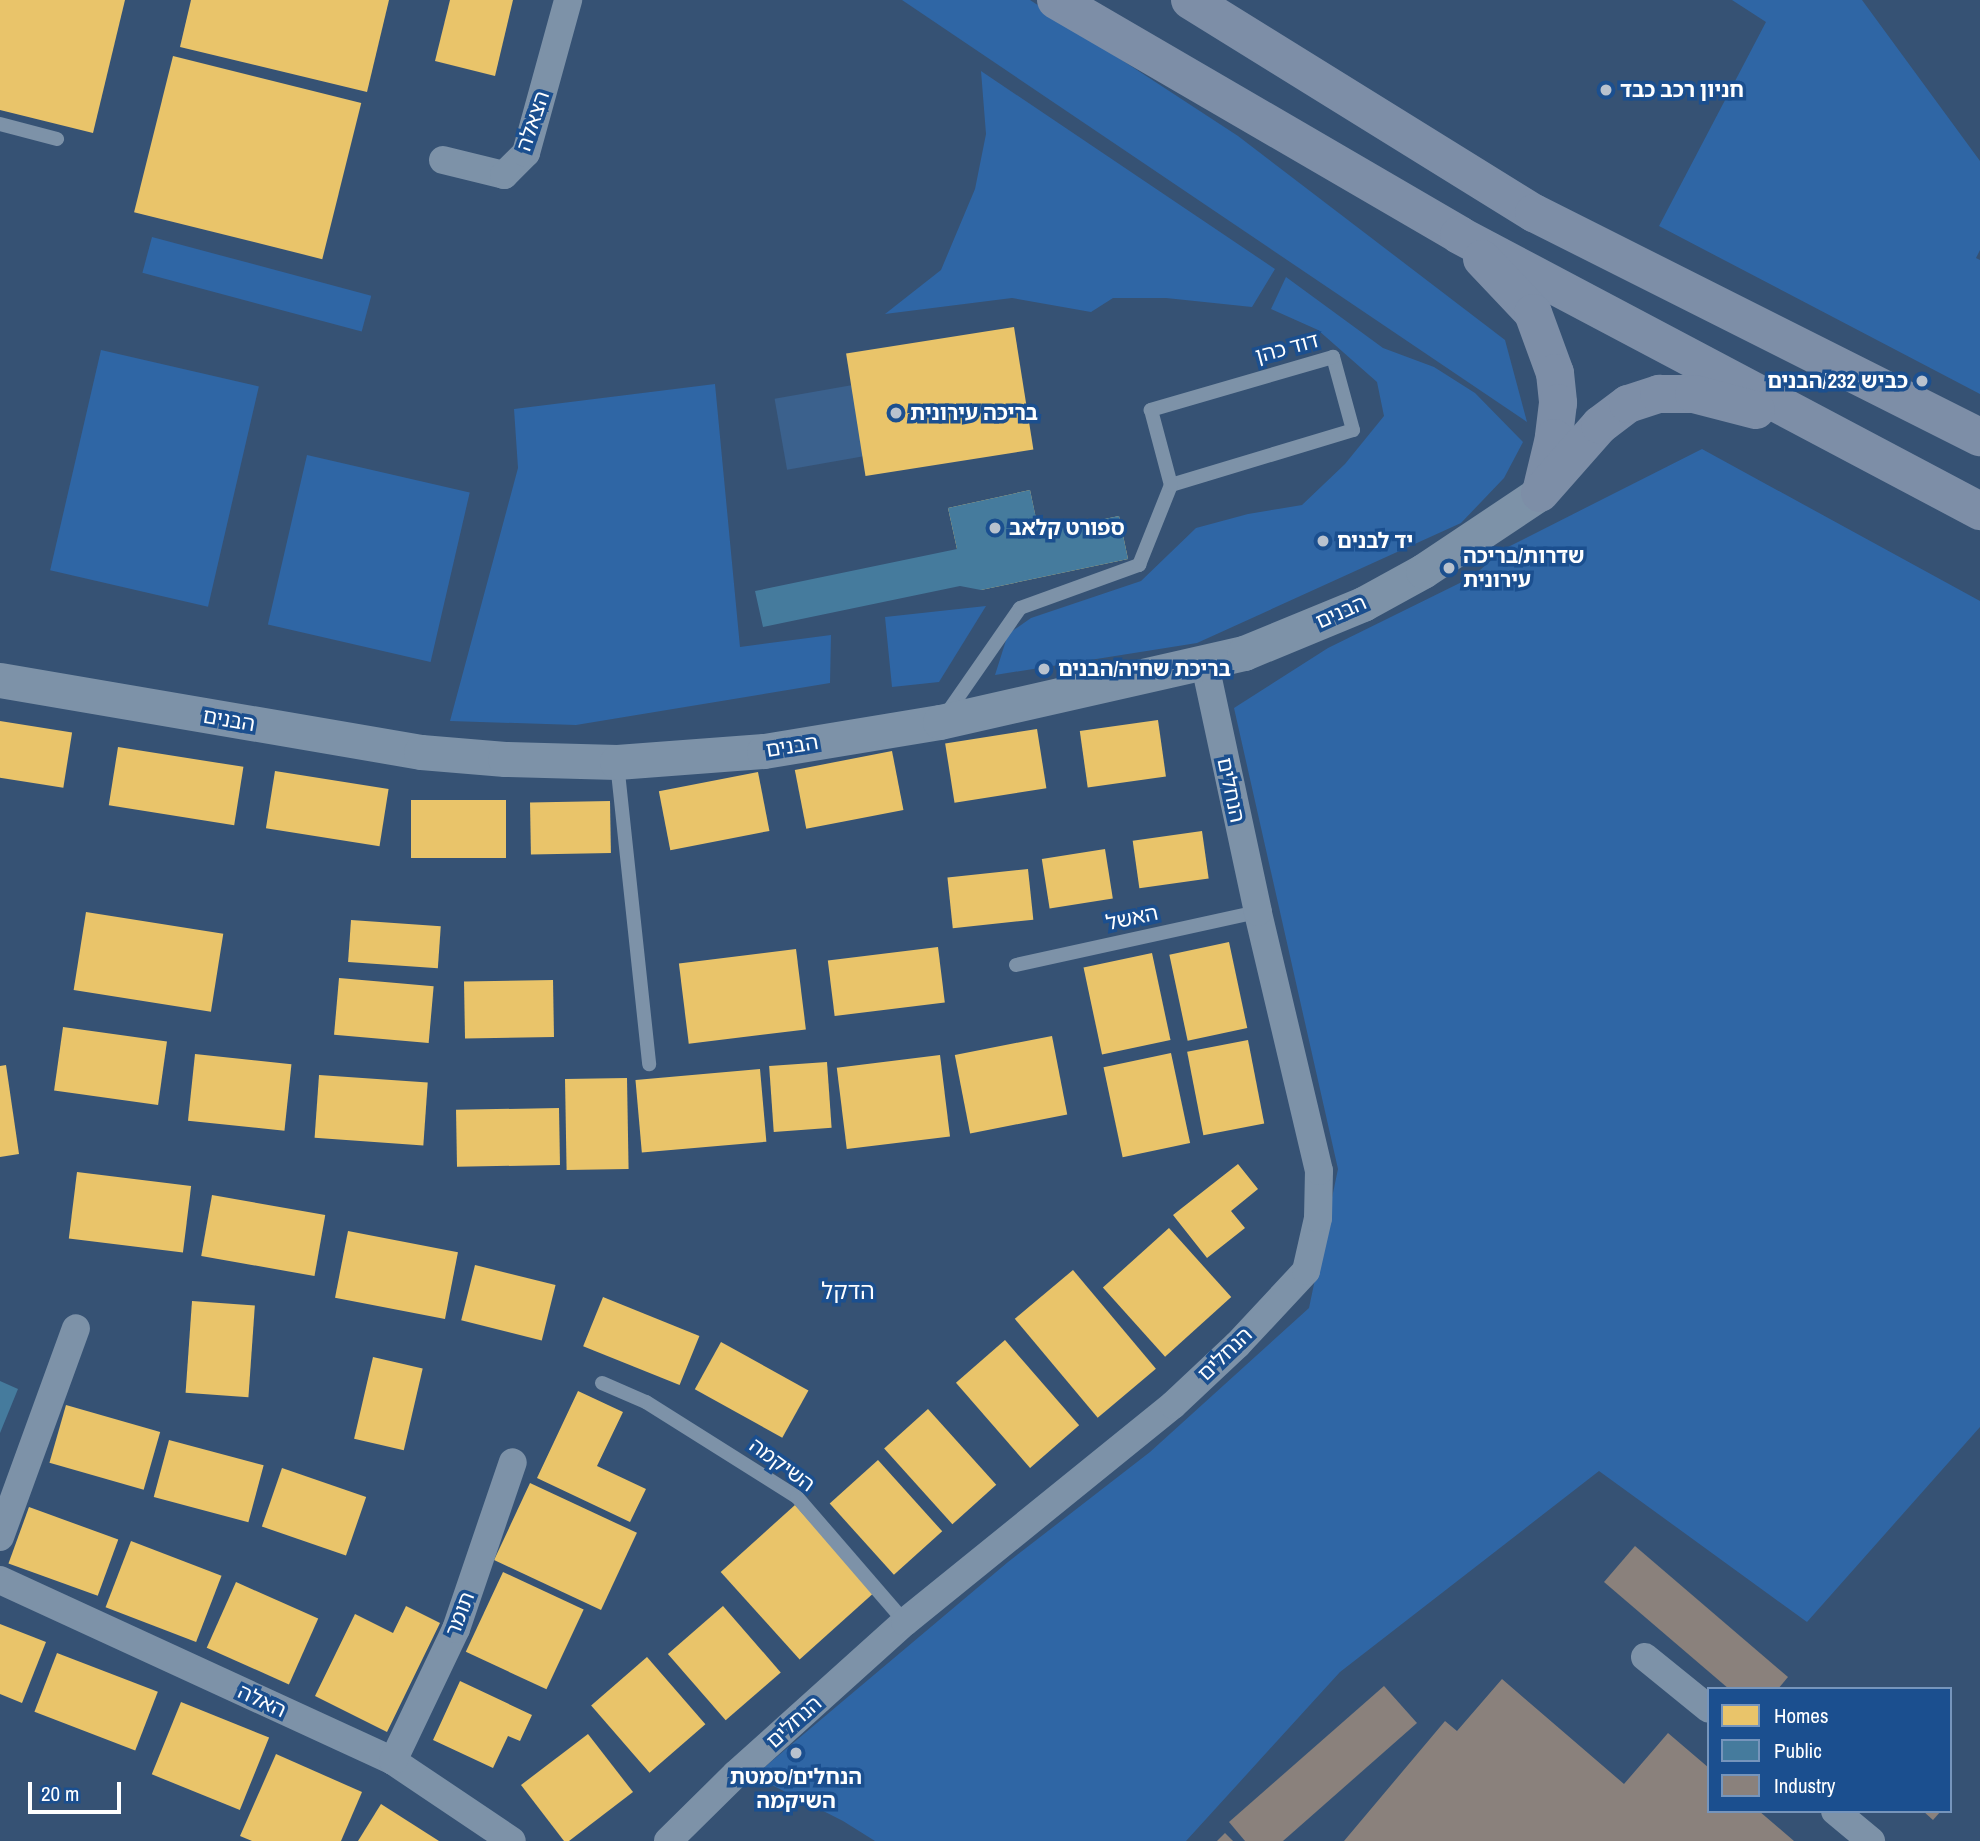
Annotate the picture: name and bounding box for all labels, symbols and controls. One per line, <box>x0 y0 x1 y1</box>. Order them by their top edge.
place label: חניון רכב כבד <box>1620 77 1744 103</box>
marker: חניון רכב כבד <box>1598 82 1614 98</box>
street label: הצאלה <box>511 88 555 154</box>
street label: דוד כהן <box>1252 327 1322 369</box>
place label: כביש 232/הבנים <box>1767 368 1908 394</box>
marker: כביש 232/הבנים <box>1914 373 1930 389</box>
place label: בריכה עירונית <box>910 400 1038 426</box>
marker: בריכה עירונית <box>888 405 904 421</box>
place label: ספורט קלאב <box>1009 515 1125 541</box>
marker: ספורט קלאב <box>987 520 1003 536</box>
place label: יד לבנים <box>1337 528 1413 554</box>
marker: יד לבנים <box>1315 533 1331 549</box>
place label: שדרות/בריכה עירונית <box>1463 543 1584 593</box>
marker: שדרות/בריכה עירונית <box>1441 560 1457 576</box>
street label: הבנים <box>1312 590 1370 634</box>
place label: בריכת שחיה/הבנים <box>1058 656 1231 682</box>
marker: בריכת שחיה/הבנים <box>1036 661 1052 677</box>
street label: הבנים <box>201 703 257 737</box>
street label: הבנים <box>764 729 820 763</box>
street label: הנחלים <box>1212 755 1250 825</box>
street label: האשל <box>1104 900 1160 936</box>
district label: הדקל <box>821 1277 875 1305</box>
street label: הנחלים <box>1193 1322 1257 1386</box>
street label: השיקמה <box>744 1433 820 1497</box>
street label: תומר <box>440 1588 480 1640</box>
street label: האלה <box>234 1679 290 1723</box>
legend <box>1707 1687 1952 1813</box>
street label: הנחלים <box>761 1691 827 1753</box>
text: Homes <box>1774 1701 1829 1730</box>
text: Public <box>1774 1736 1822 1765</box>
marker: הנחלים/סמטת השיקמה <box>788 1745 804 1761</box>
place label: הנחלים/סמטת השיקמה <box>730 1764 862 1814</box>
scale bar <box>32 1768 124 1812</box>
text: Industry <box>1774 1771 1835 1800</box>
text: 20 m <box>41 1779 79 1808</box>

